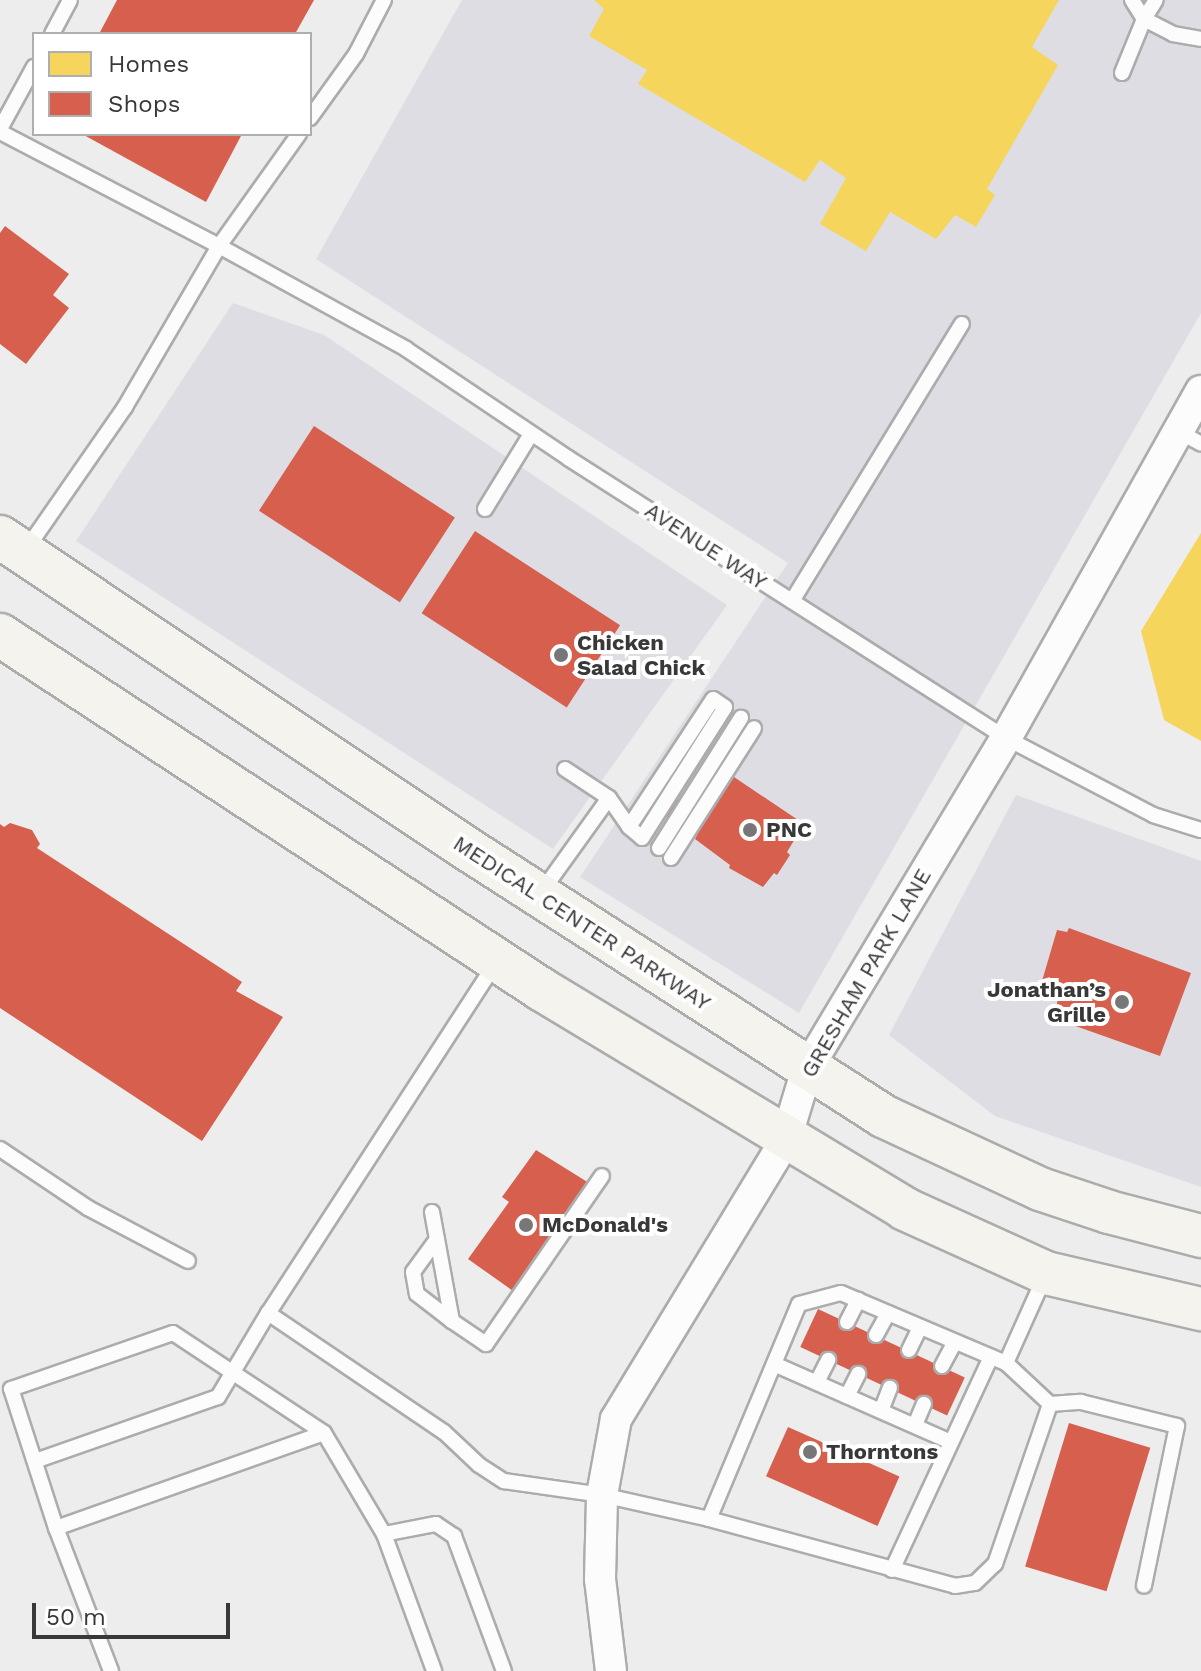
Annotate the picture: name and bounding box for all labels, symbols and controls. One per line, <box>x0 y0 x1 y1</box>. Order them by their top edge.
legend <box>32 32 312 136</box>
text: Homes <box>108 50 189 78</box>
text: Shops <box>108 90 180 118</box>
street label: AVENUE WAY <box>640 497 772 595</box>
place label: Chicken Salad Chick <box>577 629 705 680</box>
marker: Chicken Salad Chick <box>552 646 570 664</box>
place label: PNC <box>766 817 812 843</box>
marker: PNC <box>741 821 759 839</box>
street label: MEDICAL CENTER PARKWAY <box>448 830 716 1016</box>
street label: GRESHAM PARK LANE <box>795 864 937 1082</box>
place label: Jonathan’s Grille <box>987 976 1106 1028</box>
marker: Jonathan’s Grille <box>1113 993 1131 1011</box>
place label: McDonald's <box>542 1212 668 1238</box>
marker: McDonald's <box>517 1216 535 1234</box>
place label: Thorntons <box>826 1439 938 1465</box>
marker: Thorntons <box>801 1443 819 1461</box>
scale bar <box>36 1587 234 1637</box>
text: 50 m <box>46 1603 106 1631</box>

